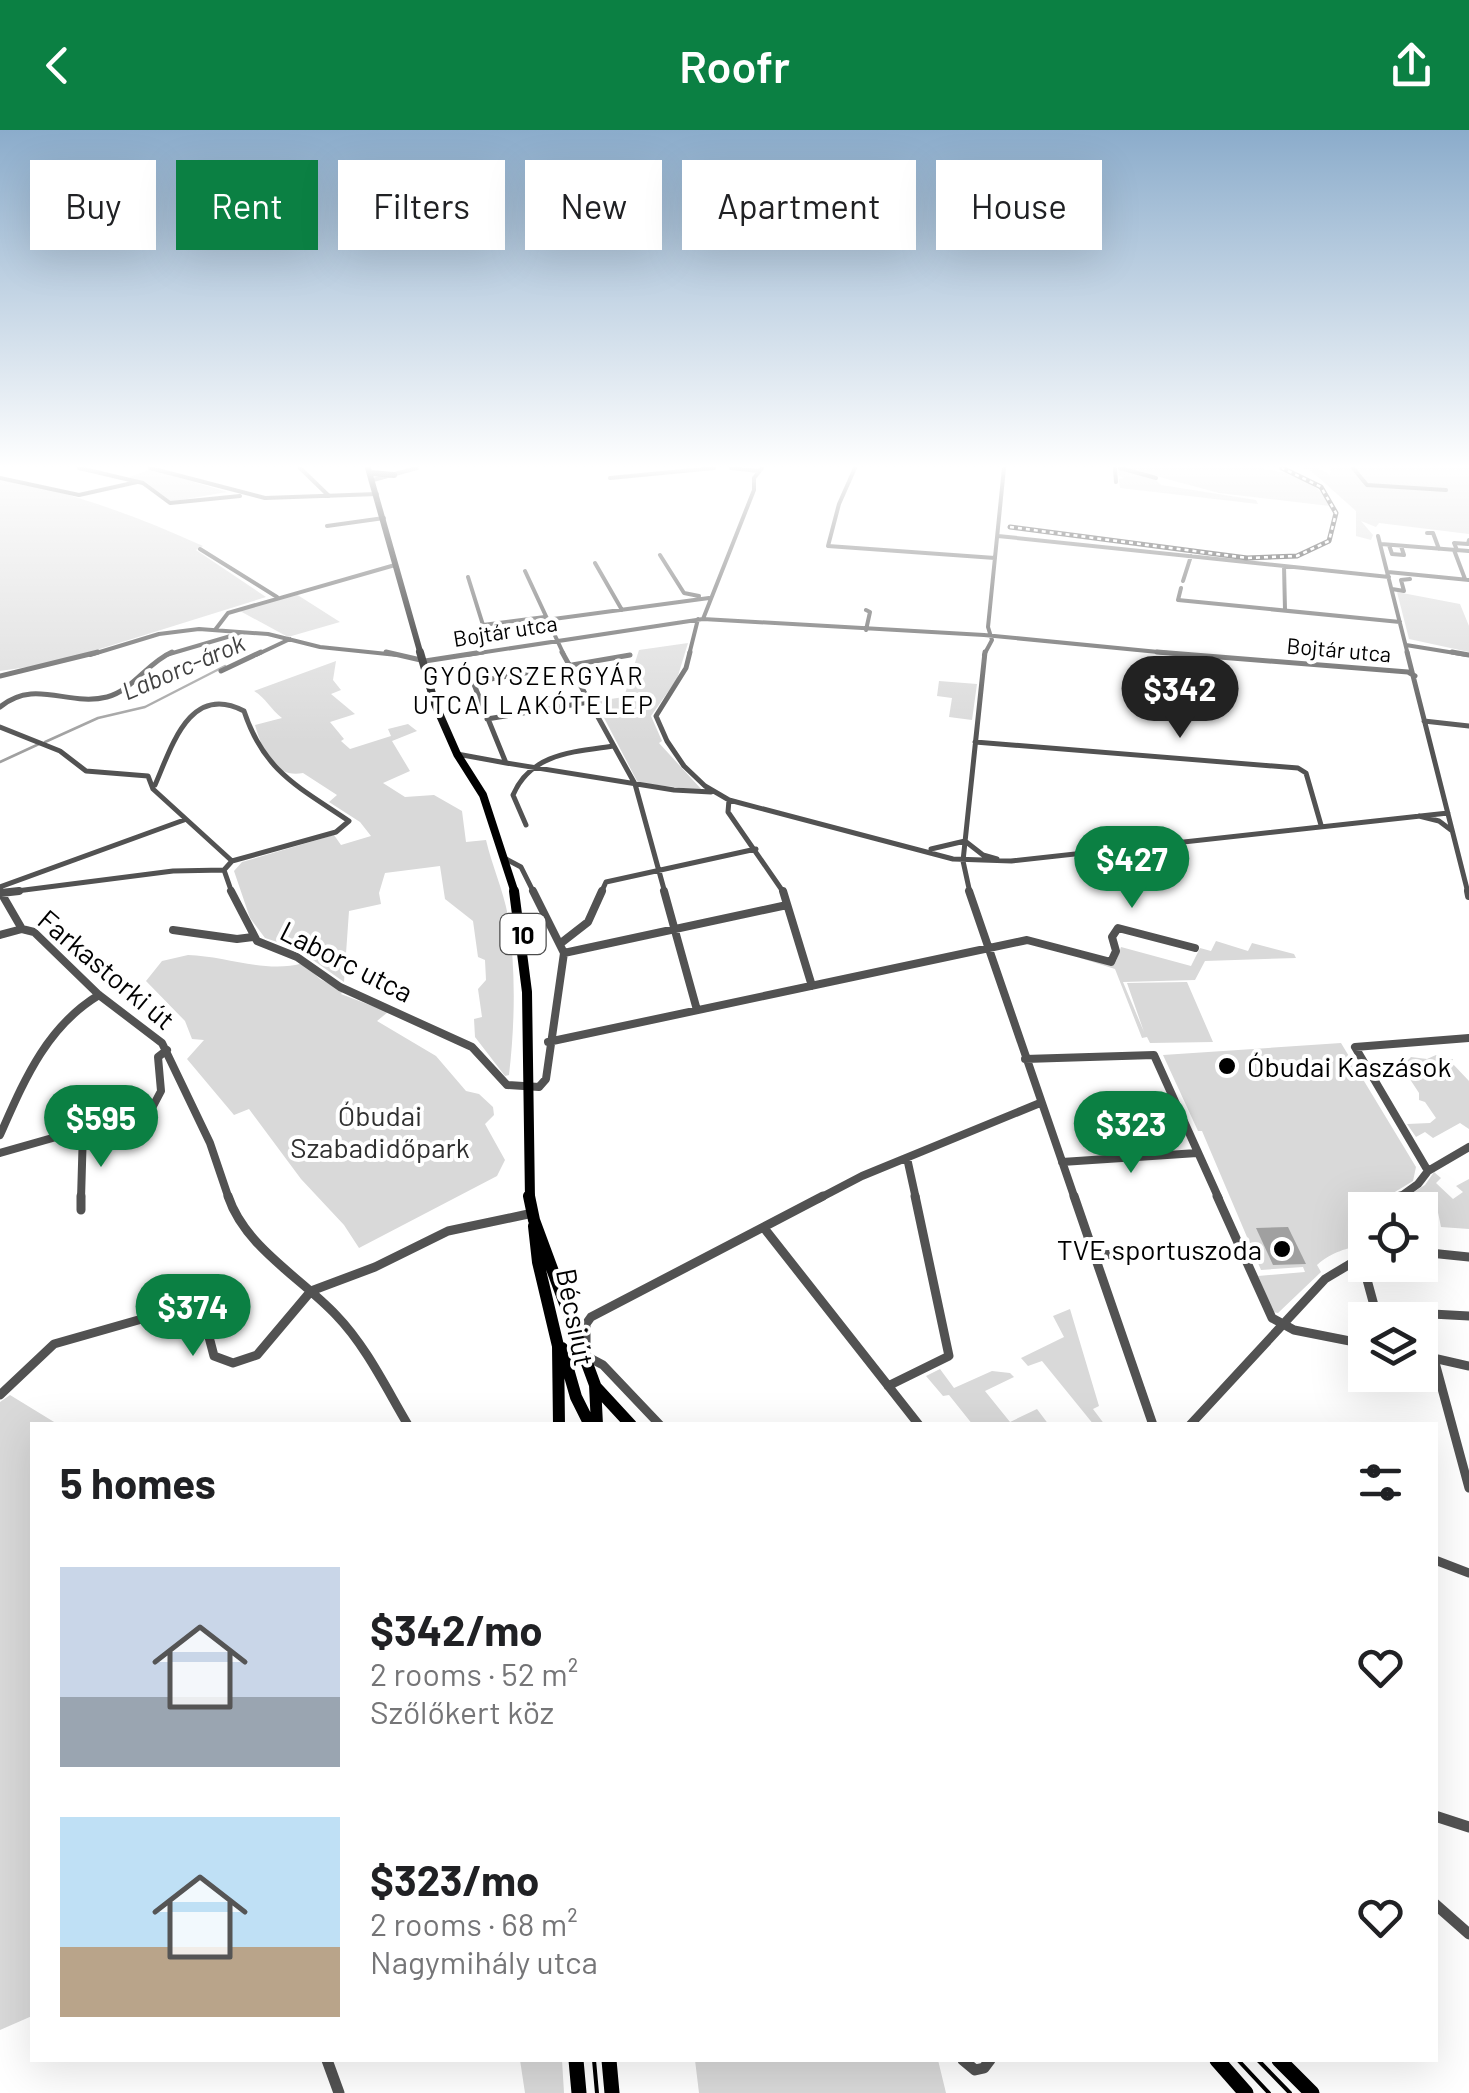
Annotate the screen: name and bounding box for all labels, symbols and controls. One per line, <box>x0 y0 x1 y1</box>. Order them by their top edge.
icon: back <box>30 38 85 93</box>
text: Roofr <box>679 38 790 92</box>
icon: share <box>1384 38 1439 93</box>
chip: Buy <box>30 160 156 250</box>
chip: Rent <box>176 160 318 250</box>
chip: Filters <box>338 160 505 250</box>
chip: New <box>525 160 662 250</box>
chip: Apartment <box>682 160 916 250</box>
chip: House <box>936 160 1102 250</box>
street label: Bojtár utca <box>451 609 559 651</box>
water label: Laborc-árok <box>117 627 249 705</box>
street label: Bojtár utca <box>1286 631 1392 667</box>
pin: $342 <box>1121 656 1239 741</box>
district label: GYÓGYSZERGYÁR UTCAI LAKÓTELEP <box>413 660 655 719</box>
text: $342 <box>1144 669 1216 707</box>
pin: $427 <box>1073 826 1191 911</box>
text: $427 <box>1096 839 1168 877</box>
street label: Farkastorki út <box>32 902 182 1036</box>
street label: Laborc utca <box>275 913 419 1009</box>
road number: 10 <box>500 914 546 954</box>
place label: Óbudai Kaszások <box>1247 1049 1451 1083</box>
marker: Óbudai Kaszások <box>1216 1055 1238 1077</box>
pin: $595 <box>42 1085 160 1170</box>
pin: $323 <box>1072 1091 1190 1176</box>
text: $595 <box>66 1098 136 1136</box>
park label: Óbudai Szabadidőpark <box>290 1098 470 1164</box>
text: $323 <box>1096 1104 1166 1142</box>
map controls <box>1348 1192 1438 1392</box>
button: locate <box>1348 1192 1438 1282</box>
place label: TVE sportuszoda <box>1057 1232 1262 1266</box>
marker: TVE sportuszoda <box>1271 1238 1293 1260</box>
street label: Bécsi út <box>550 1265 602 1369</box>
pin: $374 <box>134 1274 252 1359</box>
text: $374 <box>158 1287 228 1325</box>
button: layers <box>1348 1302 1438 1392</box>
icon: filters <box>1353 1455 1408 1510</box>
text: 5 homes <box>60 1457 216 1507</box>
text: $342/mo <box>370 1604 543 1654</box>
icon: home <box>140 1607 260 1727</box>
icon: heart <box>1353 1640 1408 1695</box>
text: 2 rooms · 52 m² <box>370 1654 578 1692</box>
text: Szőlőkert köz <box>370 1692 554 1730</box>
text: $323/mo <box>370 1854 539 1904</box>
icon: home <box>140 1857 260 1977</box>
icon: heart <box>1353 1890 1408 1945</box>
text: 2 rooms · 68 m² <box>370 1904 578 1942</box>
text: Nagymihály utca <box>370 1942 598 1980</box>

